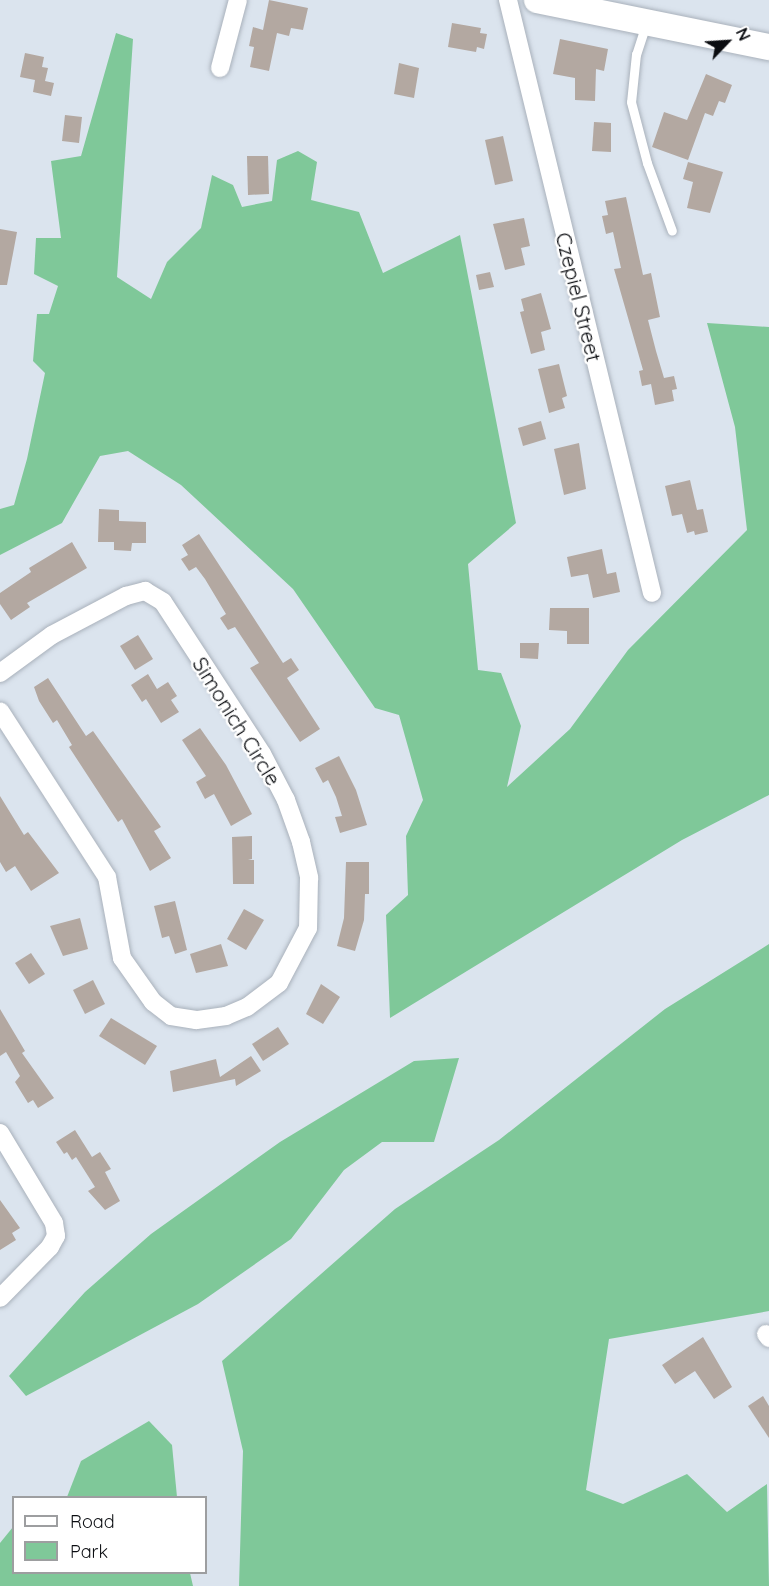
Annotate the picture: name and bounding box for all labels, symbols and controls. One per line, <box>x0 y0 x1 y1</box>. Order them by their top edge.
north arrow <box>697 12 757 72</box>
text: N <box>732 25 755 44</box>
street label: Czepiel Street <box>551 230 607 364</box>
street label: Simonich Circle <box>187 652 287 790</box>
legend <box>12 1496 207 1574</box>
text: Road <box>70 1510 115 1533</box>
text: Park <box>70 1540 108 1563</box>

